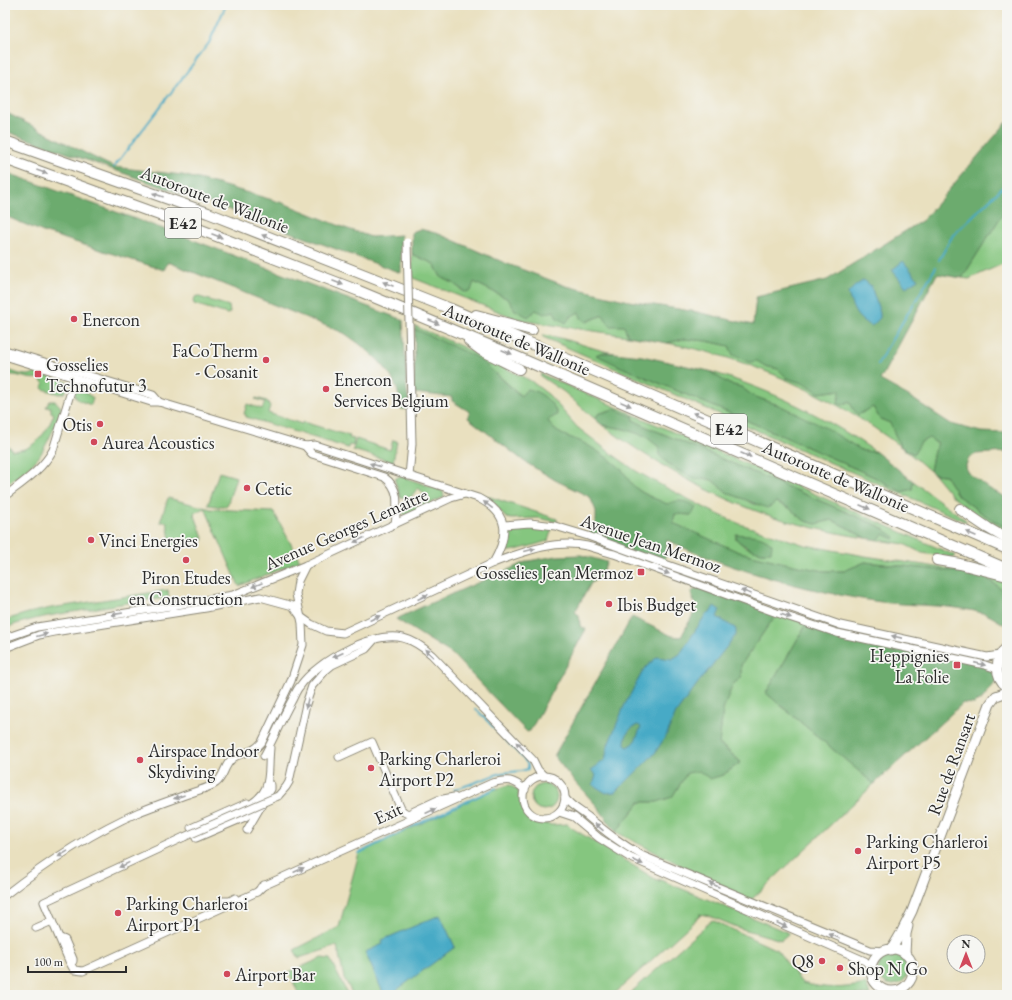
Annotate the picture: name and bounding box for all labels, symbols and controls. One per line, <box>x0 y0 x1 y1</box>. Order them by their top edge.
street label: Autoroute de Wallonie <box>137 160 293 238</box>
one-way arrow <box>36 169 48 175</box>
one-way arrow <box>152 192 164 198</box>
road number: E42 <box>165 208 201 238</box>
one-way arrow <box>211 233 223 239</box>
one-way arrow <box>261 233 273 239</box>
one-way arrow <box>332 280 343 286</box>
one-way arrow <box>382 281 394 287</box>
street label: Autoroute de Wallonie <box>439 297 594 380</box>
place label: Enercon <box>82 308 141 331</box>
marker: Enercon <box>69 314 79 324</box>
one-way arrow <box>428 319 439 325</box>
place label: FaCoTherm - Cosanit <box>172 339 258 383</box>
one-way arrow <box>501 350 513 356</box>
place label: Gosselies Technofutur 3 <box>46 353 147 397</box>
marker: FaCoTherm - Cosanit <box>261 355 271 365</box>
place label: Enercon Services Belgium <box>334 368 449 412</box>
marker: Gosselies Technofutur 3 <box>33 369 43 379</box>
marker: Enercon Services Belgium <box>321 384 331 394</box>
one-way arrow <box>621 401 633 407</box>
one-way arrow <box>692 412 703 418</box>
place label: Otis <box>62 413 92 436</box>
road number: E42 <box>711 414 747 444</box>
marker: Otis <box>95 419 105 429</box>
place label: Aurea Acoustics <box>101 431 215 454</box>
street label: Autoroute de Wallonie <box>758 434 913 517</box>
marker: Aurea Acoustics <box>89 437 99 447</box>
one-way arrow <box>740 452 751 458</box>
one-way arrow <box>368 462 380 468</box>
place label: Cetic <box>255 477 292 500</box>
marker: Cetic <box>242 483 252 493</box>
street label: Avenue Georges Lemaître <box>260 483 431 576</box>
one-way arrow <box>483 501 494 509</box>
one-way arrow <box>859 503 871 510</box>
street label: Avenue Jean Mermoz <box>577 508 724 578</box>
place label: Vinci Energies <box>99 529 198 552</box>
one-way arrow <box>965 530 977 536</box>
marker: Vinci Energies <box>86 535 96 545</box>
one-way arrow <box>354 537 365 543</box>
one-way arrow <box>524 547 536 553</box>
marker: Piron Etudes en Construction <box>181 555 191 565</box>
place label: Gosselies Jean Mermoz <box>475 561 633 584</box>
place label: Piron Etudes en Construction <box>129 566 244 610</box>
marker: Gosselies Jean Mermoz <box>636 567 646 577</box>
one-way arrow <box>658 570 670 576</box>
one-way arrow <box>252 582 263 588</box>
one-way arrow <box>739 589 751 595</box>
one-way arrow <box>417 593 429 599</box>
place label: Ibis Budget <box>617 593 696 616</box>
marker: Ibis Budget <box>604 599 614 609</box>
one-way arrow <box>111 611 123 617</box>
one-way arrow <box>781 614 793 620</box>
one-way arrow <box>369 615 380 621</box>
one-way arrow <box>36 632 48 638</box>
one-way arrow <box>891 634 903 640</box>
place label: Heppignies La Folie <box>870 644 949 688</box>
one-way arrow <box>424 648 434 658</box>
one-way arrow <box>333 652 344 658</box>
marker: Heppignies La Folie <box>952 660 962 670</box>
one-way arrow <box>974 662 986 668</box>
one-way arrow <box>303 696 309 709</box>
street label: Rue de Ransart <box>922 710 980 818</box>
place label: Airspace Indoor Skydiving <box>147 739 259 783</box>
one-way arrow <box>515 741 525 751</box>
place label: Parking Charleroi Airport P2 <box>378 747 502 791</box>
marker: Airspace Indoor Skydiving <box>135 755 145 765</box>
marker: Parking Charleroi Airport P2 <box>366 763 376 773</box>
one-way arrow <box>173 795 185 801</box>
street label: Exit <box>371 797 406 829</box>
one-way arrow <box>425 808 436 814</box>
one-way arrow <box>593 822 604 831</box>
place label: Parking Charleroi Airport P5 <box>865 830 989 874</box>
marker: Parking Charleroi Airport P5 <box>853 846 863 856</box>
one-way arrow <box>57 851 69 858</box>
one-way arrow <box>633 859 644 865</box>
one-way arrow <box>119 862 130 868</box>
one-way arrow <box>294 866 306 872</box>
one-way arrow <box>707 882 719 888</box>
place label: Parking Charleroi Airport P1 <box>125 892 249 936</box>
marker: Parking Charleroi Airport P1 <box>113 908 123 918</box>
one-way arrow <box>777 922 788 928</box>
one-way arrow <box>829 933 840 939</box>
north arrow <box>946 934 986 974</box>
text: N <box>962 937 971 951</box>
scale bar <box>28 948 126 974</box>
place label: Q8 <box>792 950 814 973</box>
text: 100 m <box>34 954 64 970</box>
marker: Q8 <box>817 956 827 966</box>
place label: Shop N Go <box>848 957 927 980</box>
place label: Airport Bar <box>234 963 315 986</box>
marker: Shop N Go <box>835 963 845 973</box>
marker: Airport Bar <box>222 969 232 979</box>

